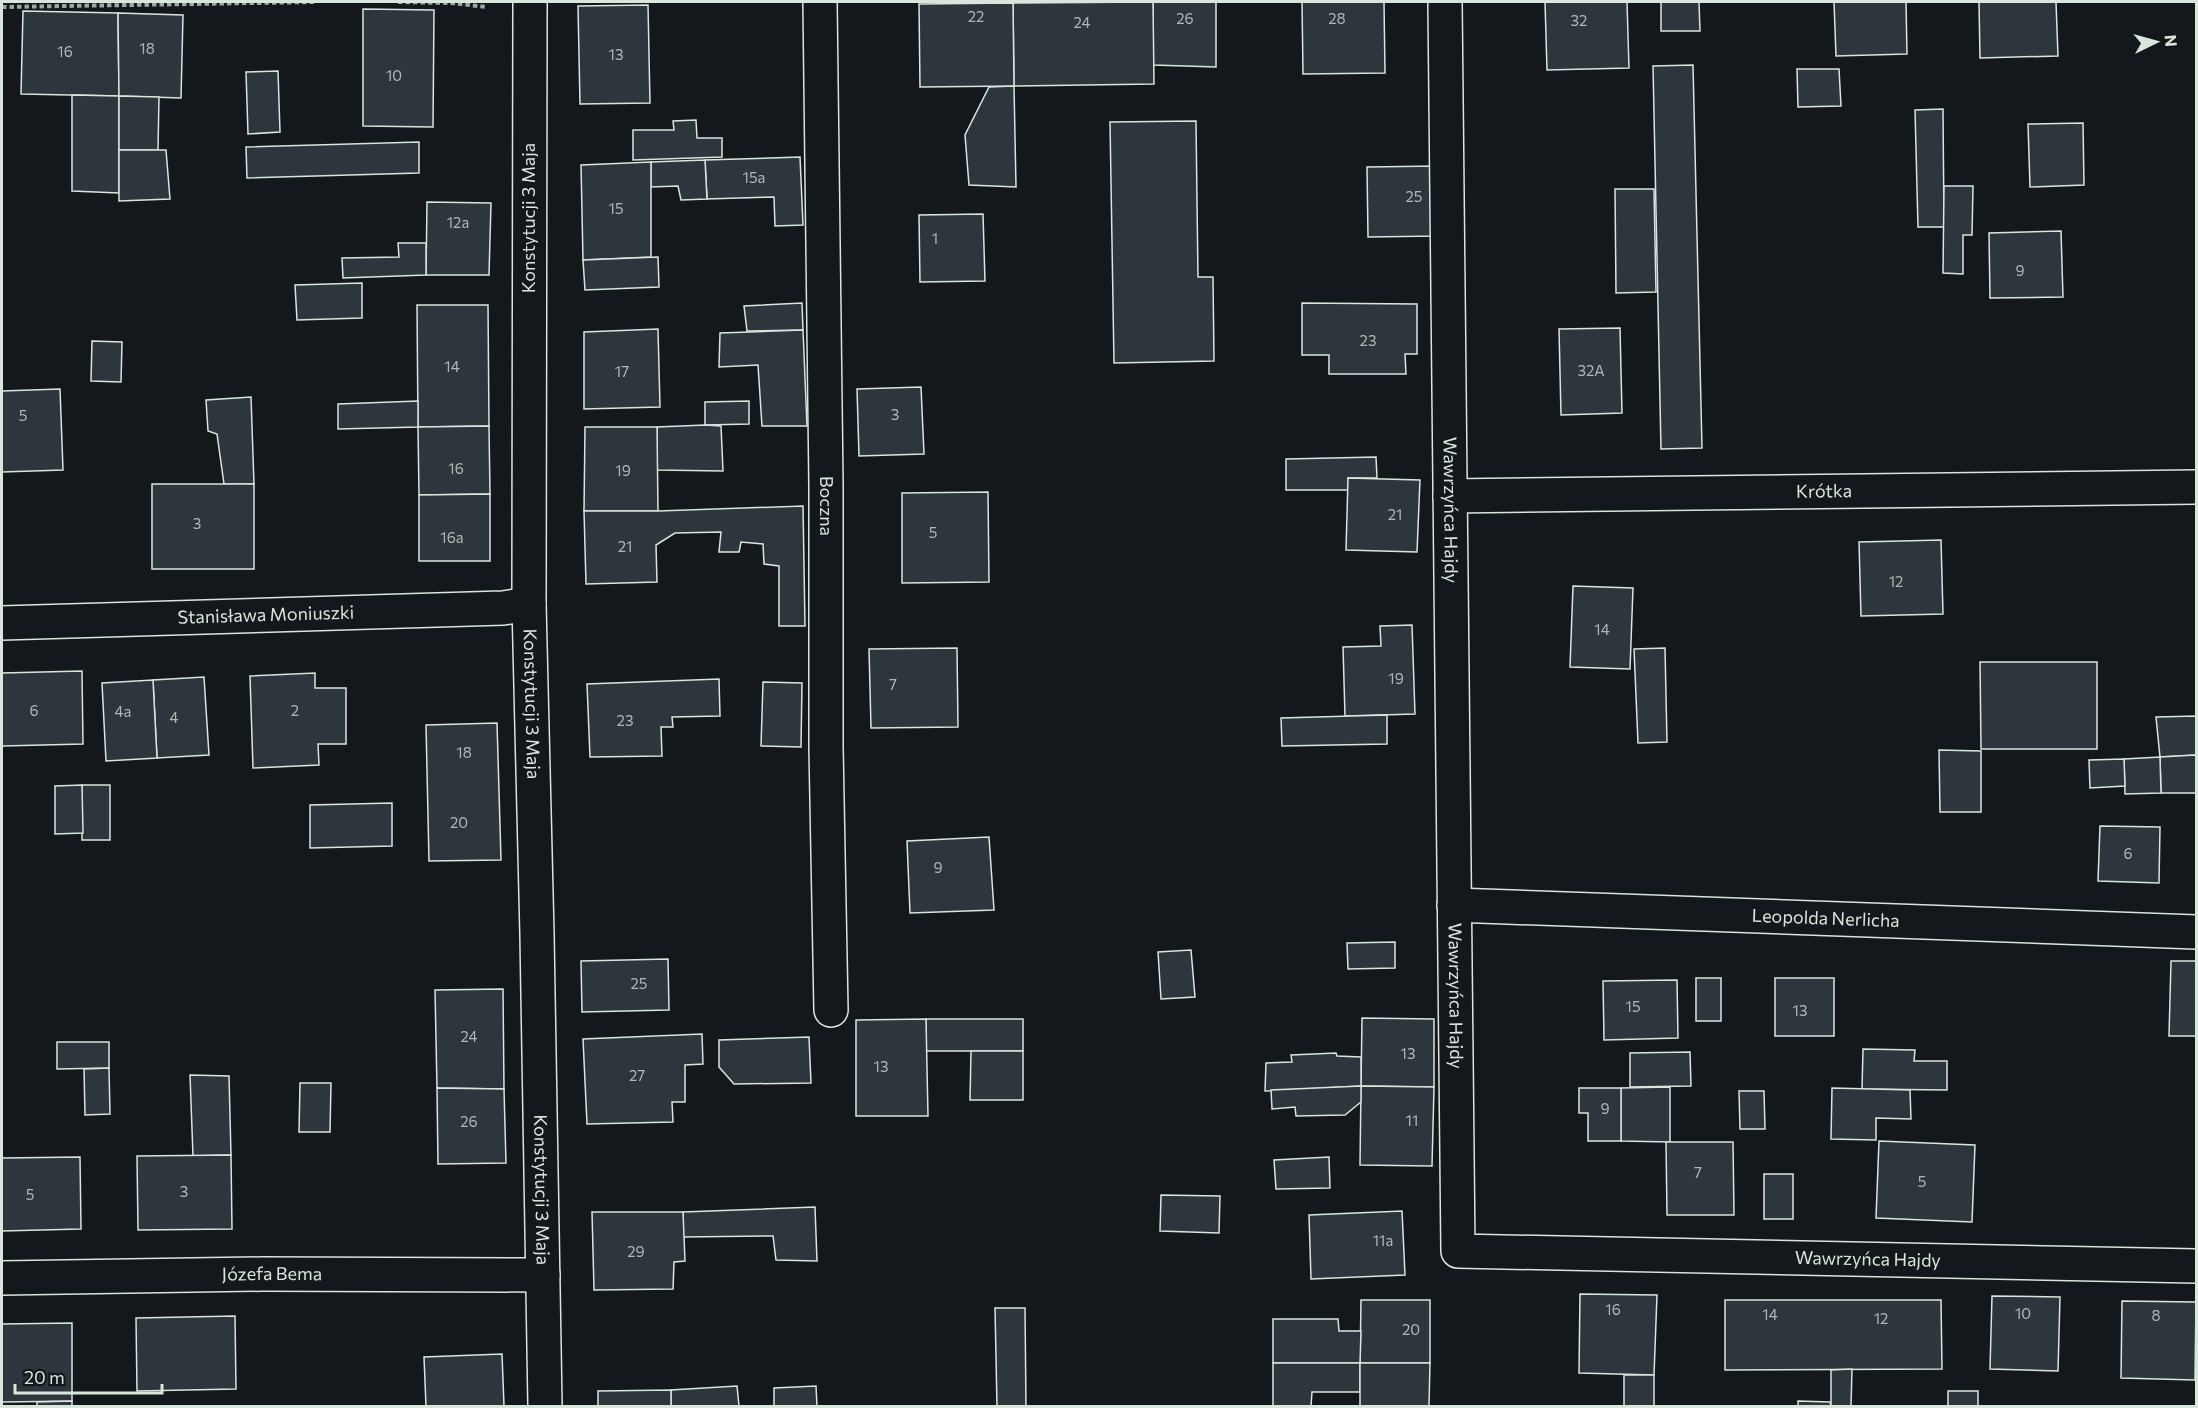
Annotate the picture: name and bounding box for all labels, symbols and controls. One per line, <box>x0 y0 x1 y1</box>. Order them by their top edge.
house number: 22 <box>968 7 984 25</box>
house number: 26 <box>1176 9 1194 27</box>
house number: 28 <box>1328 9 1346 27</box>
house number: 32 <box>1571 11 1587 29</box>
north arrow <box>2126 12 2186 72</box>
house number: 24 <box>1073 13 1091 31</box>
text: N <box>2161 34 2181 47</box>
house number: 18 <box>139 39 155 57</box>
house number: 16 <box>57 42 73 60</box>
house number: 13 <box>609 45 623 63</box>
house number: 10 <box>386 66 402 84</box>
street label: Konstytucji 3 Maja <box>517 143 539 293</box>
house number: 15a <box>743 168 765 186</box>
house number: 25 <box>1406 187 1422 205</box>
house number: 15 <box>608 199 624 217</box>
house number: 12a <box>447 213 469 231</box>
house number: 1 <box>932 229 938 247</box>
house number: 9 <box>2015 261 2025 279</box>
house number: 23 <box>1360 331 1376 349</box>
house number: 14 <box>444 357 460 375</box>
house number: 32A <box>1577 361 1605 379</box>
house number: 17 <box>615 362 629 380</box>
house number: 3 <box>891 405 899 423</box>
house number: 5 <box>19 406 27 424</box>
street label: Wawrzyńca Hajdy <box>1440 437 1463 583</box>
house number: 16 <box>448 459 464 477</box>
house number: 19 <box>615 461 631 479</box>
street label: Boczna <box>816 476 838 536</box>
street label: Krótka <box>1796 479 1852 502</box>
house number: 21 <box>1388 505 1402 523</box>
house number: 3 <box>193 514 201 532</box>
house number: 5 <box>929 523 937 541</box>
house number: 16a <box>440 528 464 546</box>
house number: 21 <box>618 537 632 555</box>
house number: 12 <box>1889 572 1903 590</box>
street label: Stanisława Moniuszki <box>177 600 354 628</box>
house number: 14 <box>1594 620 1610 638</box>
street label: Konstytucji 3 Maja <box>520 628 545 780</box>
house number: 19 <box>1388 669 1404 687</box>
house number: 7 <box>889 675 897 693</box>
house number: 6 <box>29 701 39 719</box>
house number: 2 <box>291 701 299 719</box>
house number: 4a <box>115 702 131 720</box>
house number: 4 <box>170 708 179 726</box>
house number: 23 <box>617 711 633 729</box>
house number: 18 <box>456 743 472 761</box>
house number: 20 <box>450 813 468 831</box>
house number: 6 <box>2123 844 2133 862</box>
house number: 9 <box>933 858 943 876</box>
street label: Leopolda Nerlicha <box>1751 904 1900 931</box>
street label: Wawrzyńca Hajdy <box>1445 923 1468 1069</box>
house number: 25 <box>631 974 647 992</box>
house number: 15 <box>1625 997 1641 1015</box>
house number: 13 <box>1793 1001 1807 1019</box>
house number: 24 <box>460 1027 478 1045</box>
house number: 13 <box>1401 1044 1415 1062</box>
house number: 13 <box>874 1057 888 1075</box>
house number: 27 <box>629 1066 645 1084</box>
house number: 9 <box>1600 1099 1610 1117</box>
house number: 11 <box>1406 1111 1418 1129</box>
house number: 26 <box>460 1112 478 1130</box>
street label: Konstytucji 3 Maja <box>530 1114 555 1265</box>
house number: 7 <box>1694 1163 1702 1181</box>
house number: 5 <box>1918 1172 1926 1190</box>
house number: 3 <box>180 1182 188 1200</box>
house number: 5 <box>26 1185 34 1203</box>
house number: 11a <box>1373 1231 1393 1249</box>
house number: 29 <box>627 1242 645 1260</box>
street label: Wawrzyńca Hajdy <box>1795 1246 1941 1271</box>
street label: Józefa Bema <box>222 1262 322 1285</box>
house number: 16 <box>1605 1300 1621 1318</box>
house number: 10 <box>2015 1304 2031 1322</box>
house number: 14 <box>1762 1305 1778 1323</box>
house number: 8 <box>2151 1306 2161 1324</box>
house number: 12 <box>1874 1309 1888 1327</box>
house number: 20 <box>1402 1320 1420 1338</box>
scale bar <box>15 1357 162 1395</box>
text: 20 m <box>24 1366 65 1388</box>

